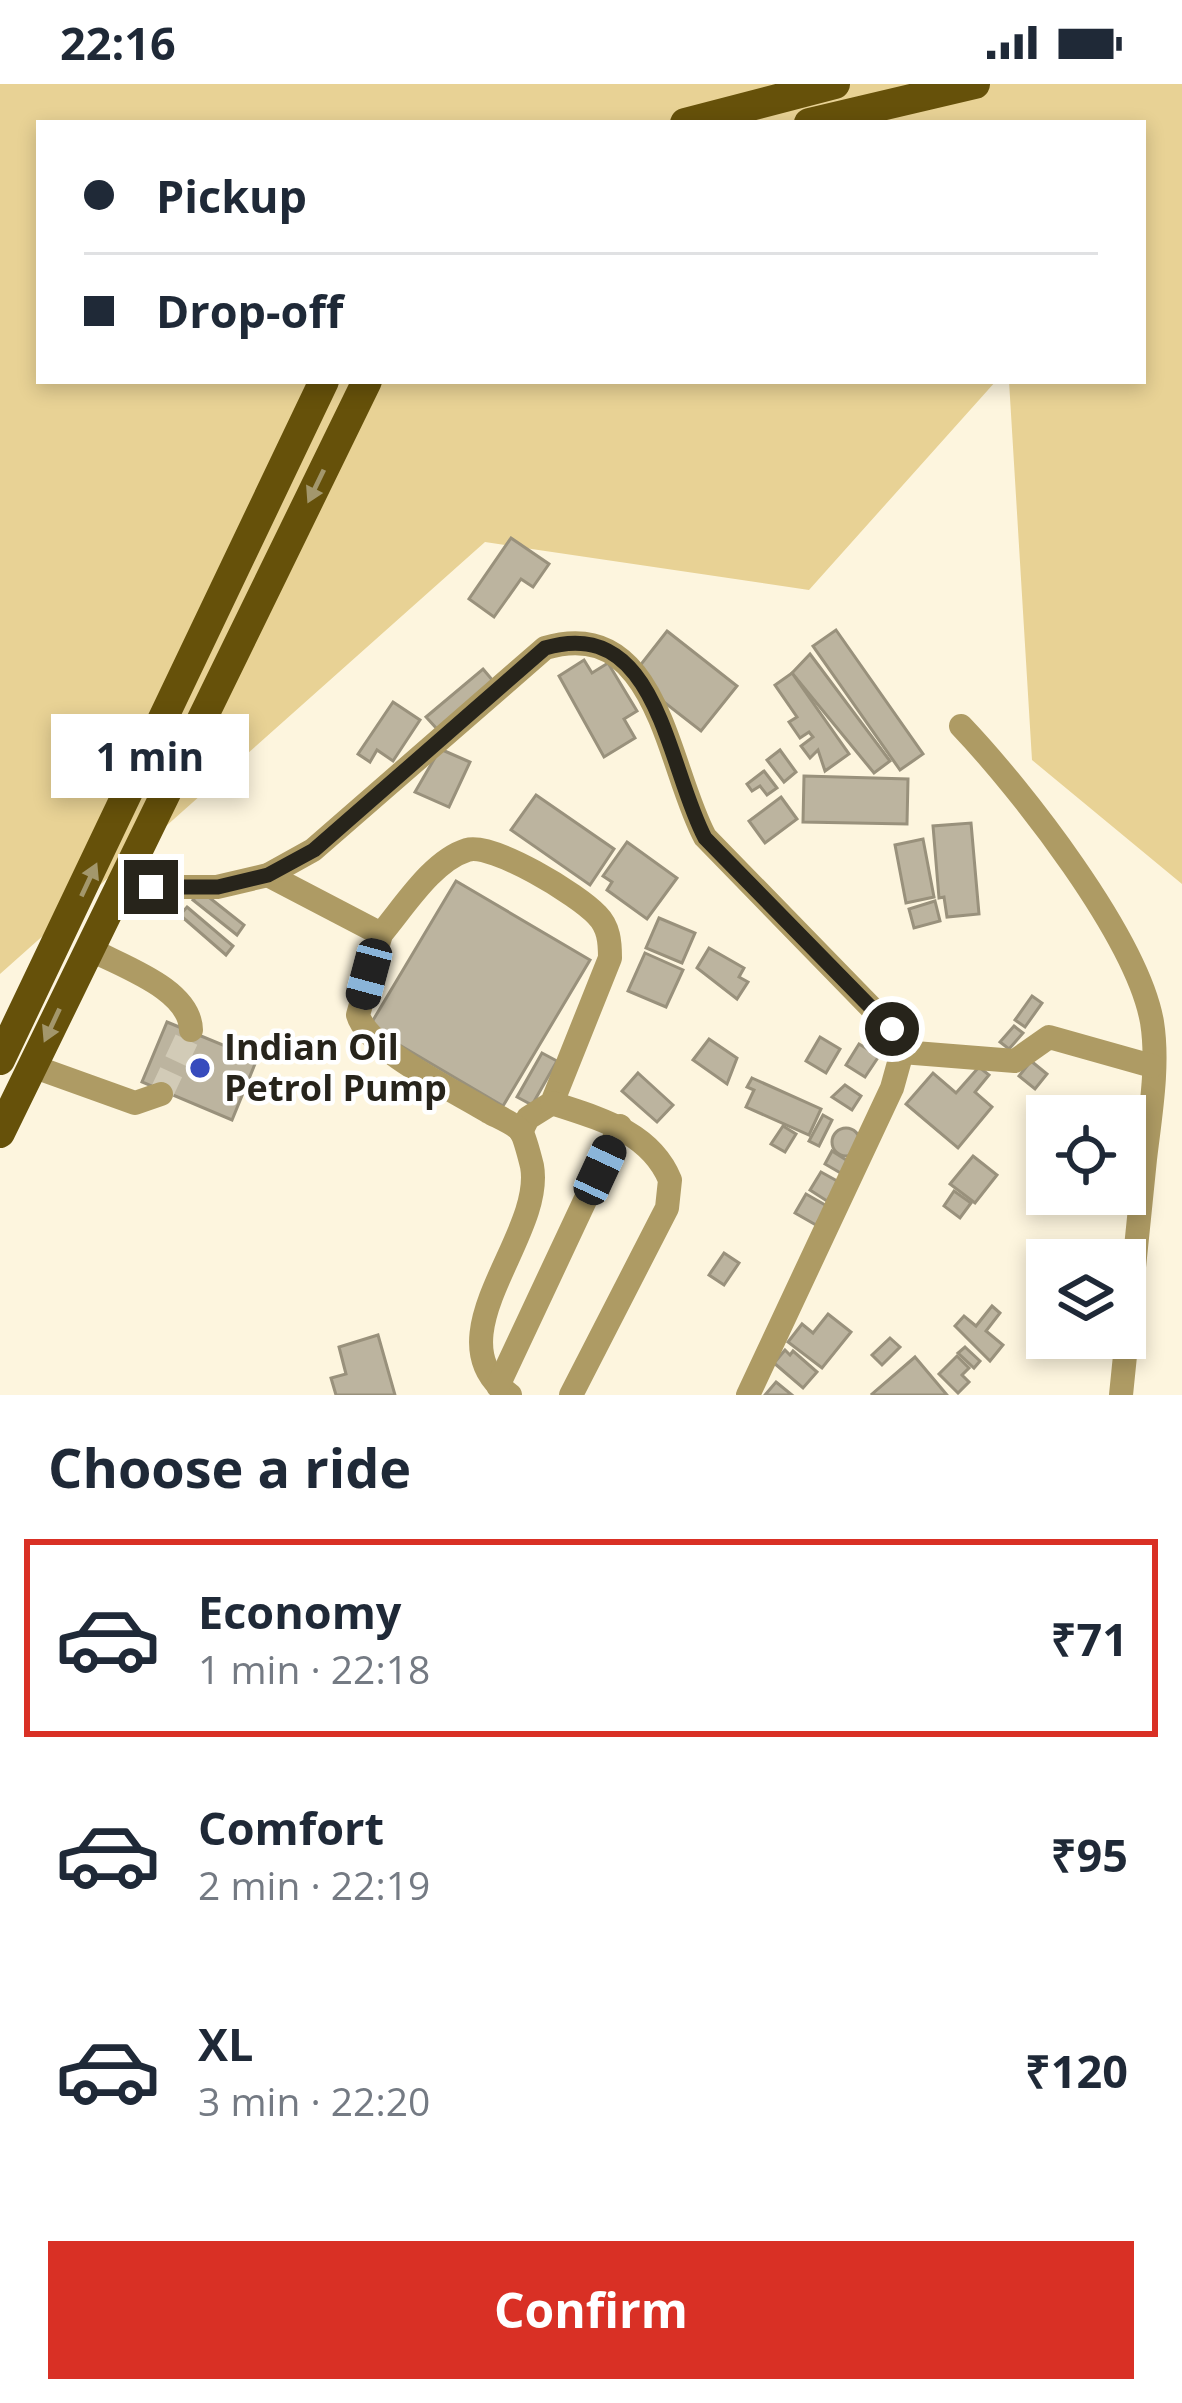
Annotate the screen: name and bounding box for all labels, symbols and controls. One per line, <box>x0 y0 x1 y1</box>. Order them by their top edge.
text: 22:16 <box>60 12 176 73</box>
text: Pickup <box>156 165 307 226</box>
text: Drop-off <box>156 280 343 341</box>
one-way arrow <box>306 469 326 504</box>
callout: 1 min <box>52 713 250 797</box>
text: 1 min <box>96 729 204 782</box>
route end <box>124 860 178 914</box>
one-way arrow <box>79 862 99 897</box>
car <box>342 935 396 1013</box>
route start <box>865 1002 919 1056</box>
one-way arrow <box>42 1008 62 1043</box>
place label: Indian Oil Petrol Pump <box>224 1022 447 1112</box>
marker: Indian Oil Petrol Pump <box>187 1055 213 1081</box>
map controls <box>1026 1095 1146 1359</box>
button: locate <box>1026 1095 1146 1215</box>
car <box>568 1130 632 1210</box>
button: layers <box>1026 1239 1146 1359</box>
text: Choose a ride <box>48 1430 411 1504</box>
text: Economy <box>198 1581 401 1642</box>
icon: car <box>54 1584 162 1692</box>
text: ₹71 <box>1051 1608 1128 1669</box>
text: 1 min · 22:18 <box>198 1642 430 1695</box>
text: Comfort <box>198 1797 384 1858</box>
icon: car <box>54 1800 162 1908</box>
text: ₹95 <box>1051 1824 1128 1885</box>
text: 2 min · 22:19 <box>198 1858 430 1911</box>
text: XL <box>198 2013 253 2074</box>
icon: car <box>54 2016 162 2124</box>
text: ₹120 <box>1025 2040 1128 2101</box>
text: 3 min · 22:20 <box>198 2074 430 2127</box>
button: Confirm <box>48 2241 1134 2379</box>

